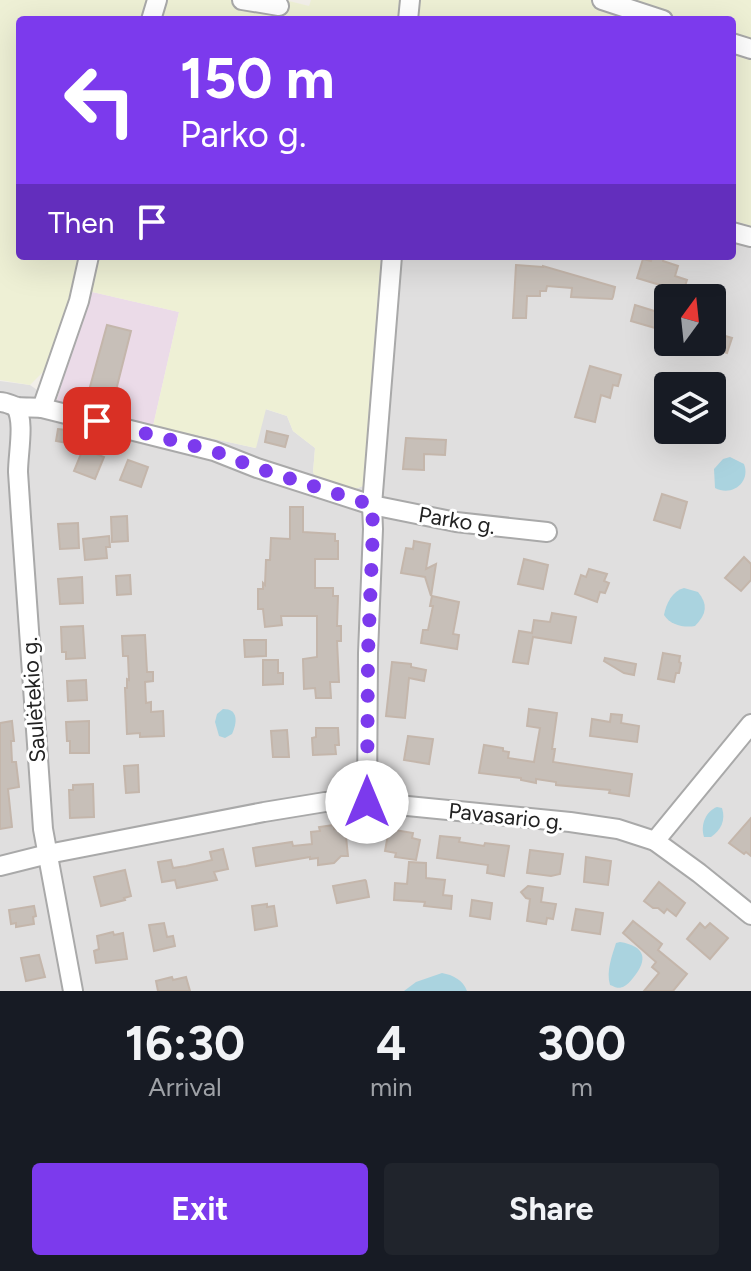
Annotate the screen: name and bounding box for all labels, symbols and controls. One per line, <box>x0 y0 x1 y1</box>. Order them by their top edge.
text: 150 m <box>180 45 335 112</box>
icon: left <box>48 48 152 152</box>
text: Parko g. <box>180 113 306 156</box>
icon: arrive <box>130 200 174 244</box>
text: Then <box>48 204 114 241</box>
north arrow <box>654 284 726 356</box>
map controls <box>654 284 726 444</box>
button: layers <box>654 372 726 444</box>
pin <box>63 387 131 455</box>
icon: arrive <box>75 399 119 443</box>
street label: Parko g. <box>417 501 497 540</box>
street label: Saulėtekio g. <box>16 636 51 764</box>
position arrow <box>325 760 409 844</box>
street label: Pavasario g. <box>447 797 565 836</box>
text: 16:30 <box>125 1014 245 1072</box>
text: 4 <box>376 1014 406 1072</box>
text: 300 <box>537 1014 626 1072</box>
text: Arrival <box>148 1071 222 1103</box>
text: min <box>370 1071 413 1103</box>
text: m <box>571 1071 593 1103</box>
button: Exit <box>32 1163 368 1255</box>
button: Share <box>384 1163 719 1255</box>

